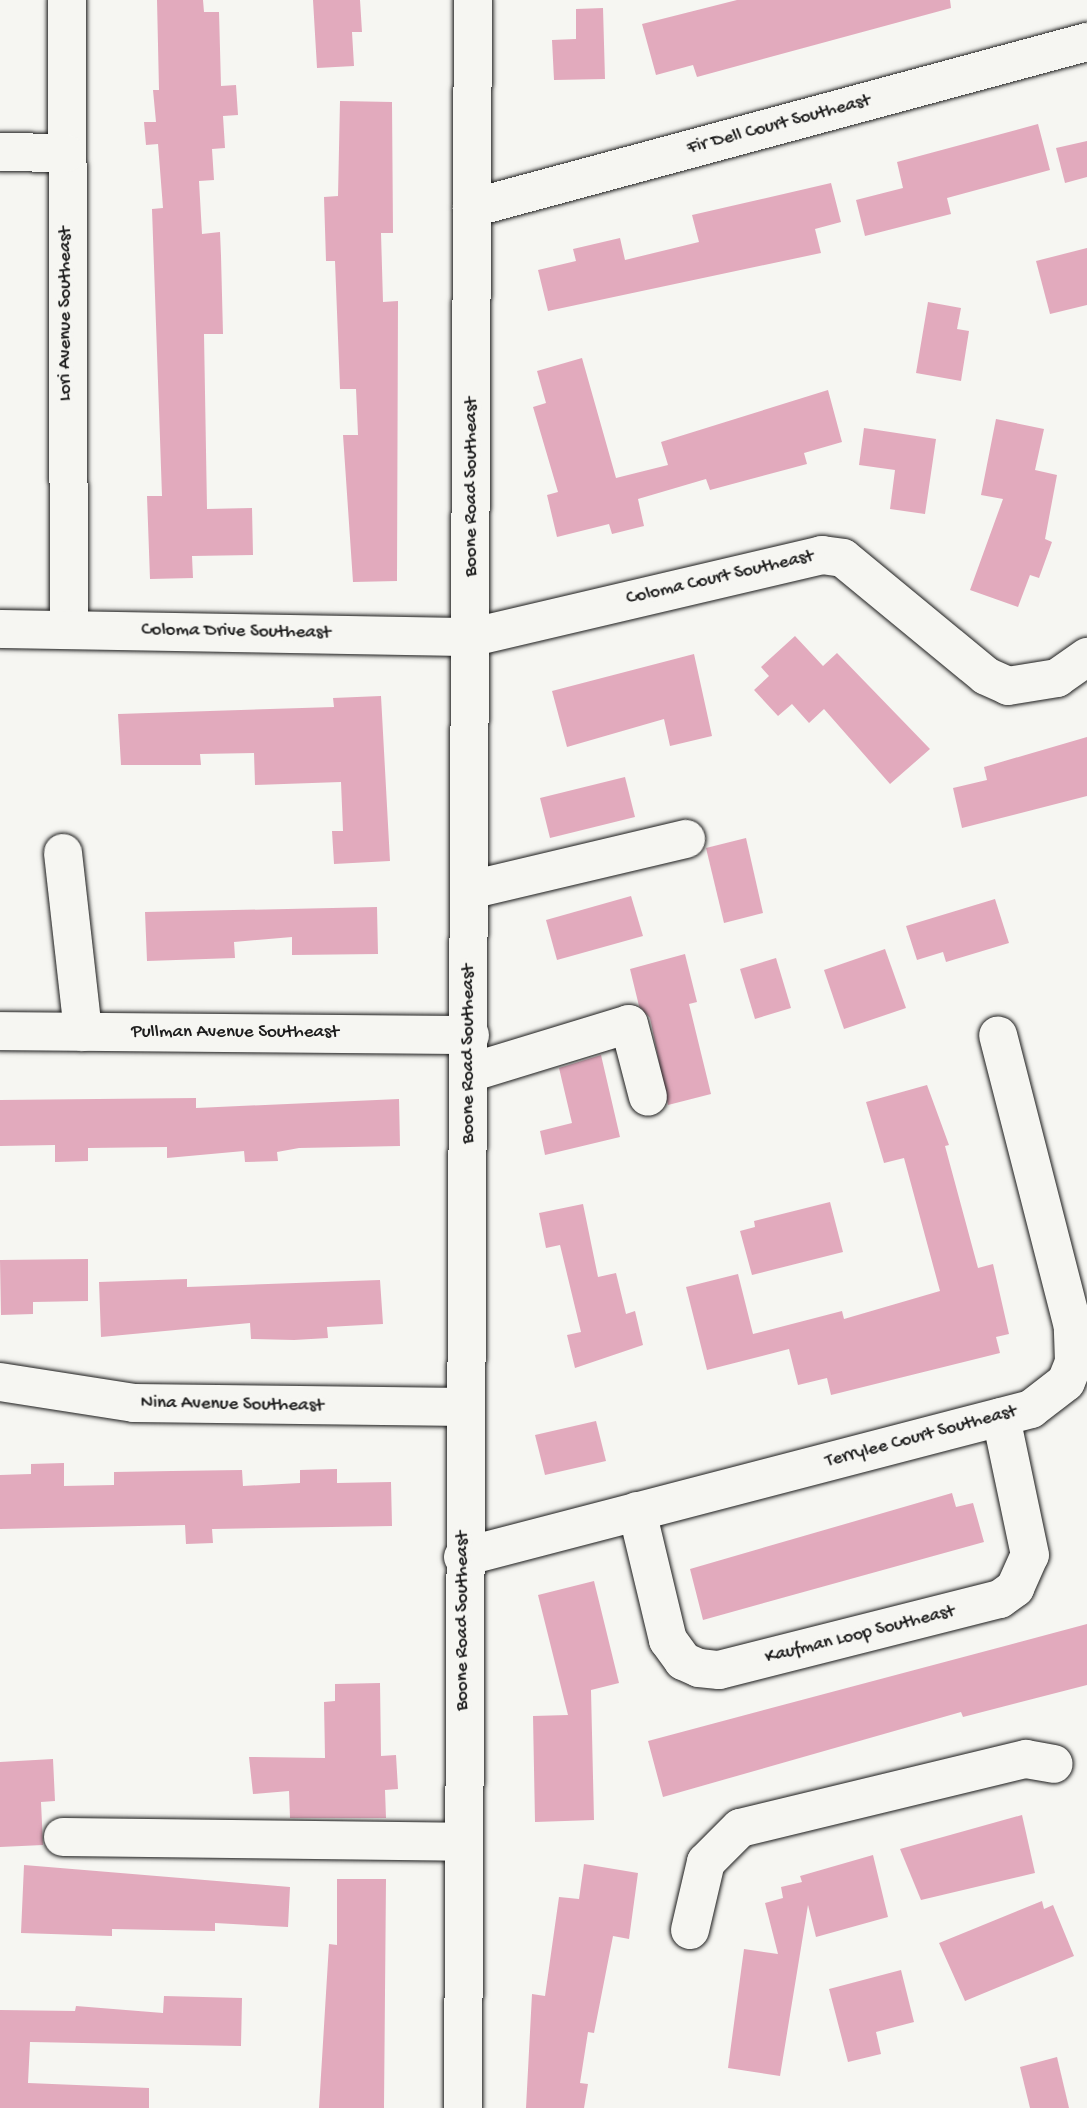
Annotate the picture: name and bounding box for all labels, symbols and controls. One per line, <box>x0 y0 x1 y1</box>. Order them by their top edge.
street label: Fir Dell Court Southeast <box>685 90 873 160</box>
street label: Lori Avenue Southeast <box>55 227 77 401</box>
street label: Boone Road Southeast <box>461 397 483 577</box>
street label: Coloma Court Southeast <box>624 545 816 611</box>
street label: Coloma Drive Southeast <box>141 619 331 645</box>
street label: Boone Road Southeast <box>458 964 480 1144</box>
street label: Pullman Avenue Southeast <box>131 1022 339 1044</box>
street label: Nina Avenue Southeast <box>140 1392 324 1418</box>
street label: Terrylee Court Southeast <box>823 1401 1019 1473</box>
street label: Boone Road Southeast <box>452 1531 474 1711</box>
street label: Kaufman Loop Southeast <box>763 1600 957 1670</box>

